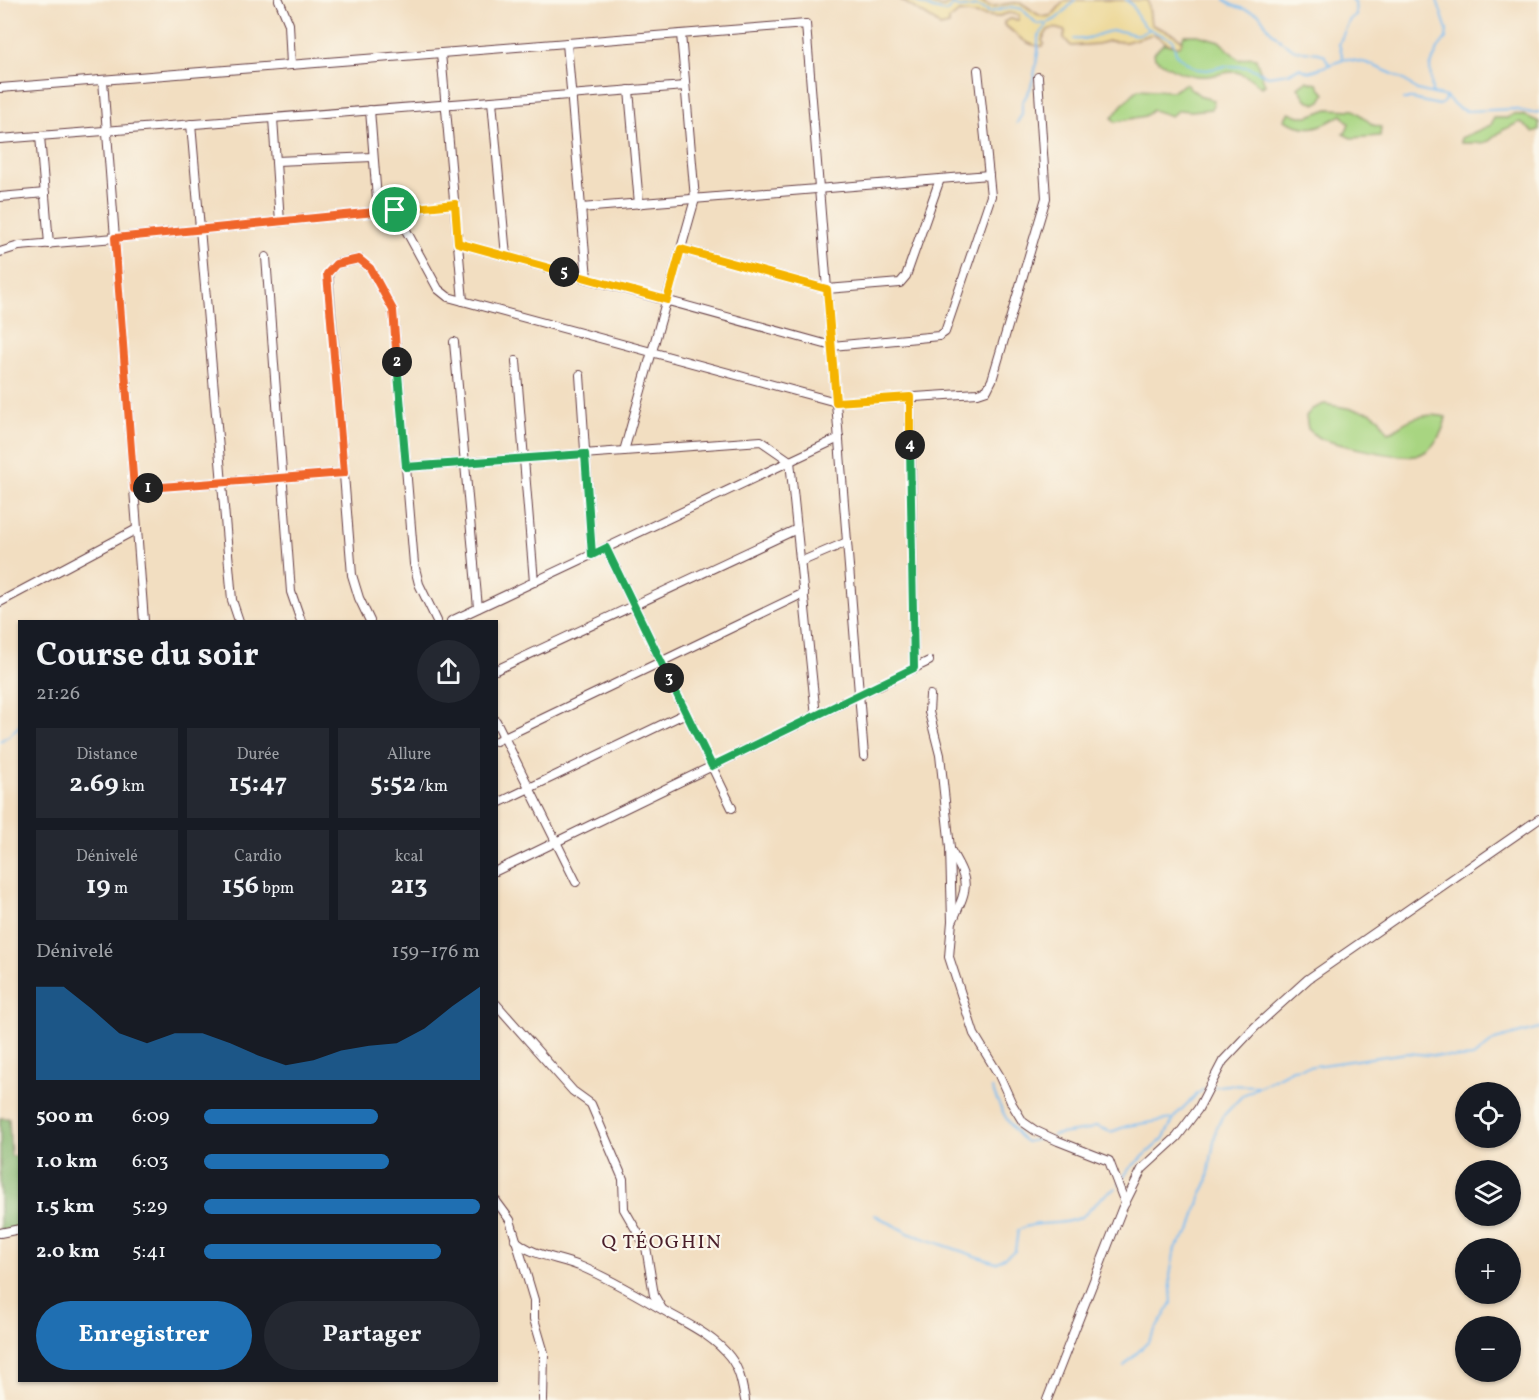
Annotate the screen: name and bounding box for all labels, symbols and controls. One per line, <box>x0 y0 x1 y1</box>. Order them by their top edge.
pin <box>369 184 420 235</box>
icon: arrive <box>378 193 411 226</box>
pin: 5 <box>549 257 579 287</box>
text: 5 <box>560 261 568 283</box>
pin: 2 <box>382 347 412 377</box>
text: 2 <box>393 351 401 373</box>
pin: 4 <box>895 430 925 460</box>
text: 4 <box>905 434 915 456</box>
pin: 1 <box>133 473 163 503</box>
text: 1 <box>145 477 151 499</box>
text: Course du soir <box>36 634 259 680</box>
button: share <box>417 640 480 703</box>
pin: 3 <box>654 663 684 693</box>
text: 3 <box>665 667 673 689</box>
text: 21:26 <box>36 680 80 708</box>
text: Distance <box>76 744 138 766</box>
text: Durée <box>237 744 279 766</box>
text: Allure <box>387 744 431 766</box>
text: 2.69 <box>69 766 119 802</box>
text: 15:47 <box>229 766 287 802</box>
text: 5:52 <box>370 766 416 802</box>
text: km <box>119 776 145 798</box>
text: /km <box>416 776 448 798</box>
text: Dénivelé <box>76 846 138 868</box>
text: Cardio <box>234 846 282 868</box>
text: kcal <box>395 846 423 868</box>
text: 19 <box>86 868 111 904</box>
text: 156 <box>222 868 259 904</box>
text: 213 <box>390 868 428 904</box>
text: m <box>111 878 128 900</box>
text: bpm <box>259 878 294 900</box>
text: Dénivelé <box>36 938 113 966</box>
text: 159–176 m <box>391 938 480 966</box>
map controls <box>1455 1082 1521 1382</box>
button: locate <box>1455 1082 1521 1148</box>
text: 500 m <box>36 1103 94 1131</box>
text: 6:09 <box>132 1103 169 1131</box>
text: 1.0 km <box>36 1148 98 1176</box>
text: 6:03 <box>132 1148 169 1176</box>
button: layers <box>1455 1160 1521 1226</box>
text: 1.5 km <box>36 1193 95 1221</box>
text: 5:29 <box>132 1193 167 1221</box>
district label: Q TÉOGHIN <box>602 1229 722 1257</box>
text: 2.0 km <box>36 1238 100 1266</box>
text: 5:41 <box>132 1238 166 1266</box>
button: + <box>1455 1238 1521 1304</box>
button: Enregistrer <box>36 1301 252 1370</box>
button: Partager <box>264 1301 480 1370</box>
button: − <box>1455 1316 1521 1382</box>

